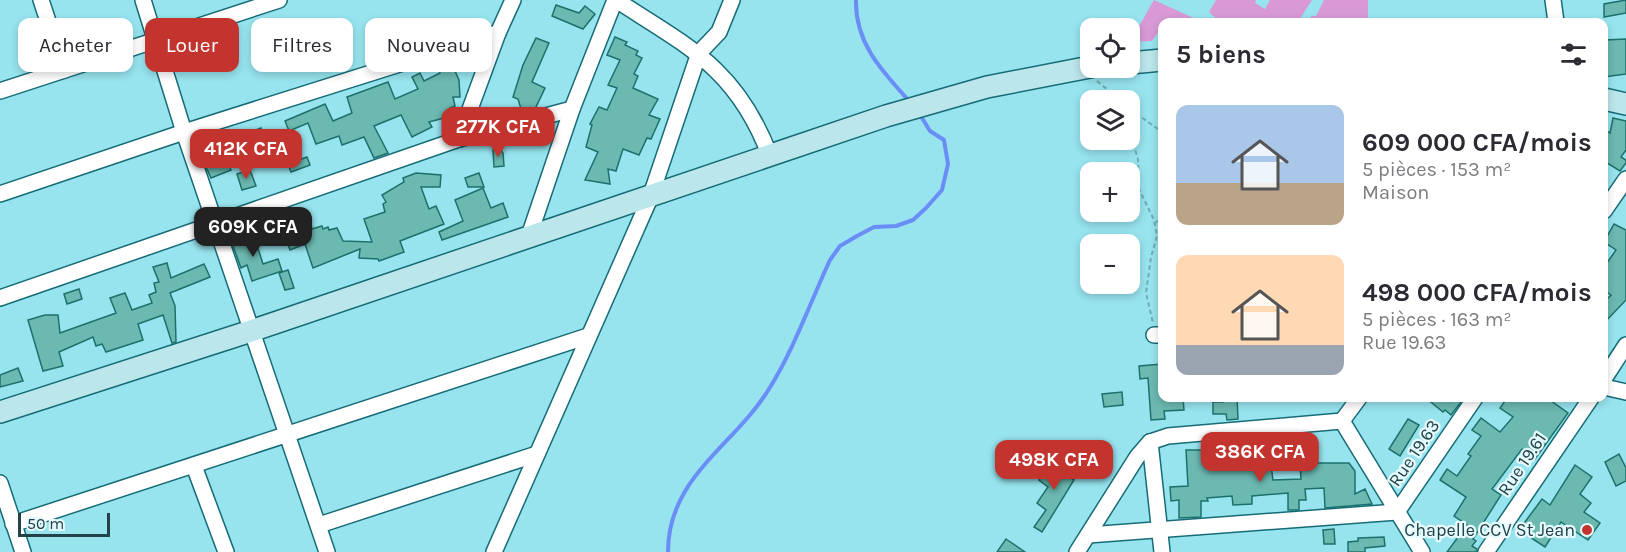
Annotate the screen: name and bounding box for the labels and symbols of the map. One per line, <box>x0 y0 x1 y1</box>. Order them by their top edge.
pin: 277K CFA <box>436 107 560 158</box>
pin: 412K CFA <box>184 129 308 180</box>
pin: 609K CFA <box>191 207 315 258</box>
street label: Rue 19.63 <box>1384 415 1444 491</box>
street label: Rue 19.61 <box>1493 428 1551 500</box>
pin: 386K CFA <box>1198 432 1322 483</box>
pin: 498K CFA <box>992 440 1116 491</box>
scale bar <box>18 510 110 538</box>
place label: Chapelle CCV St Jean <box>1404 519 1575 541</box>
marker: Chapelle CCV St Jean <box>1580 523 1594 537</box>

